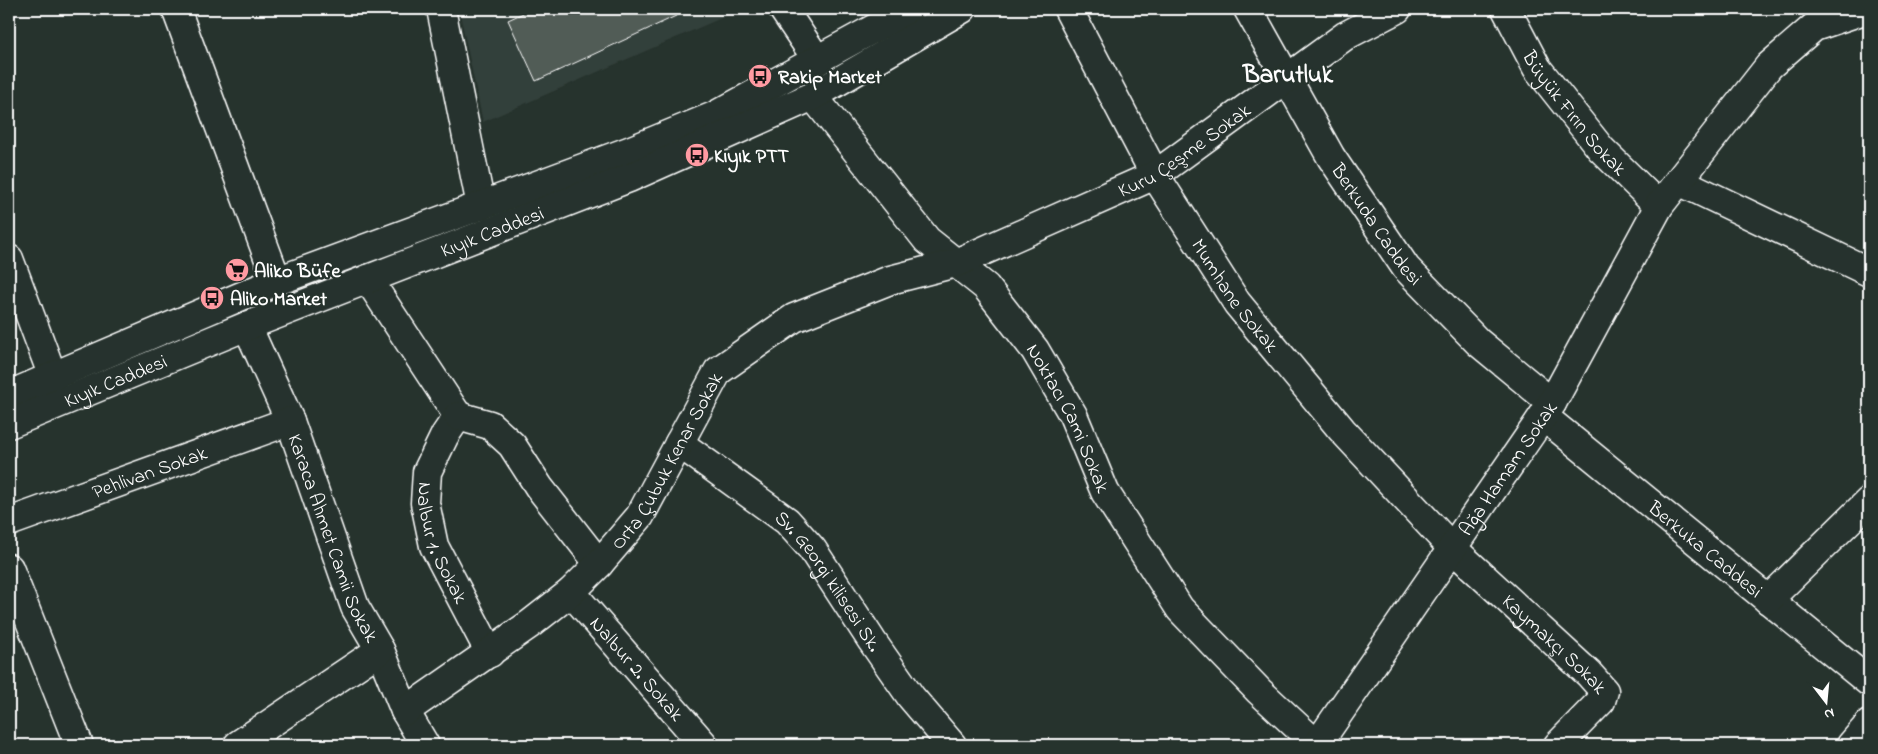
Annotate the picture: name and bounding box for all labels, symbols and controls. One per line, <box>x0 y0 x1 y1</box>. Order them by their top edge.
street label: Büyük Fırın Sokak <box>1513 45 1632 184</box>
district label: Barutluk <box>1242 58 1334 94</box>
bus stop icon: Rakip Market <box>747 63 773 89</box>
place label: Rakip Market <box>778 64 882 93</box>
street label: Kuru Çeşme Sokak <box>1114 97 1258 207</box>
bus stop icon: Kıyık PTT <box>684 142 710 168</box>
place label: Kıyık PTT <box>714 143 790 173</box>
street label: Berkuda Caddesi <box>1322 158 1428 293</box>
street label: Kıyık Caddesi <box>437 200 549 267</box>
street label: Mumhane Sokak <box>1182 234 1284 360</box>
supermarket icon: Aliko Büfe <box>224 257 250 283</box>
place label: Aliko Büfe <box>254 258 342 287</box>
bus stop icon: Aliko Market <box>199 285 225 311</box>
place label: Aliko Market <box>230 286 327 315</box>
street label: Noktacı Cami Sokak <box>1017 339 1116 498</box>
street label: Kıyık Caddesi <box>60 348 172 417</box>
street label: Orta Çubuk Kenar Sokak <box>605 368 732 557</box>
street label: Ağa Hamam Sokak <box>1453 396 1566 543</box>
street label: Karaca Ahmet Camii Sokak <box>279 431 385 649</box>
street label: Pehlivan Sokak <box>89 440 212 508</box>
street label: Nalbur 1. Sokak <box>408 481 474 610</box>
street label: Berkuka Caddesi <box>1640 494 1768 606</box>
street label: Sv. Georgi kilisesi Sk. <box>768 505 887 659</box>
street label: Kaymakçı Sokak <box>1494 588 1613 702</box>
street label: Nalbur 2. Sokak <box>581 611 689 729</box>
north arrow <box>1800 676 1850 726</box>
text: N <box>1822 702 1837 724</box>

